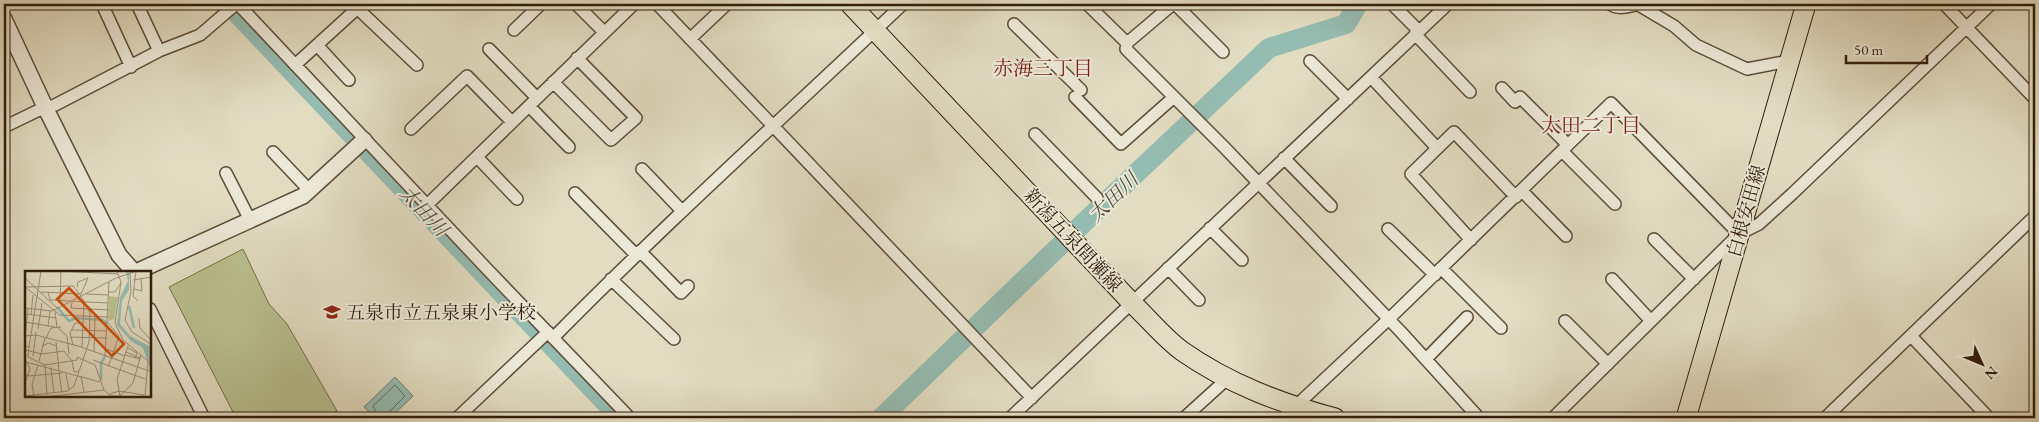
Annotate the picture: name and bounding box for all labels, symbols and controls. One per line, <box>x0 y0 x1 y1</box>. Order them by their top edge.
scale bar <box>1846 32 1928 64</box>
text: 50 m <box>1854 40 1883 59</box>
district label: 赤海三丁目 <box>993 55 1093 81</box>
district label: 太田二丁目 <box>1541 112 1641 138</box>
street label: 白根安田線 <box>1721 162 1771 260</box>
water label: 太田川 <box>1082 165 1145 227</box>
water label: 太田川 <box>394 180 455 243</box>
street label: 新潟五泉間瀬線 <box>1018 183 1128 297</box>
inset map <box>25 271 151 397</box>
place label: 五泉市立五泉東小学校 <box>346 300 536 325</box>
school or university icon: 五泉市立五泉東小学校 <box>322 302 342 322</box>
north arrow <box>1956 340 2006 390</box>
text: N <box>1980 363 2002 384</box>

